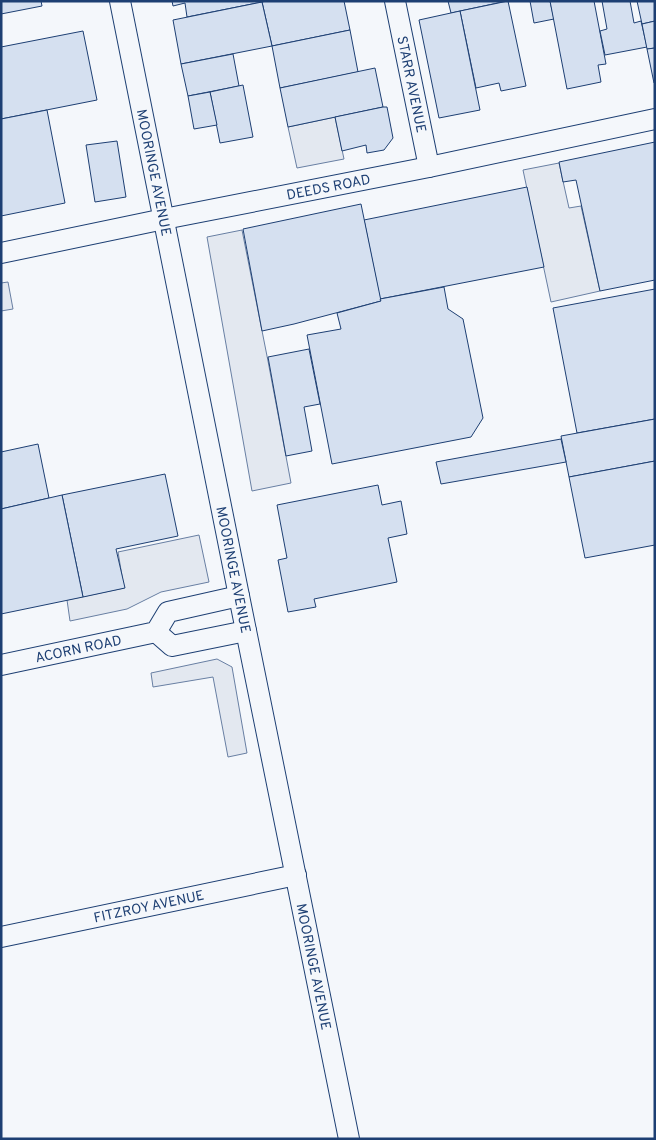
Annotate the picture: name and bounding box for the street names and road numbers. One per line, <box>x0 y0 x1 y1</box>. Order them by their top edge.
street label: STARR AVENUE <box>392 35 429 135</box>
street label: MOORINGE AVENUE <box>132 108 174 238</box>
street label: DEEDS ROAD <box>285 172 372 205</box>
street label: MOORINGE AVENUE <box>211 505 253 635</box>
street label: ACORN ROAD <box>34 633 123 668</box>
street label: FITZROY AVENUE <box>92 888 206 927</box>
street label: MOORINGE AVENUE <box>291 902 334 1032</box>

